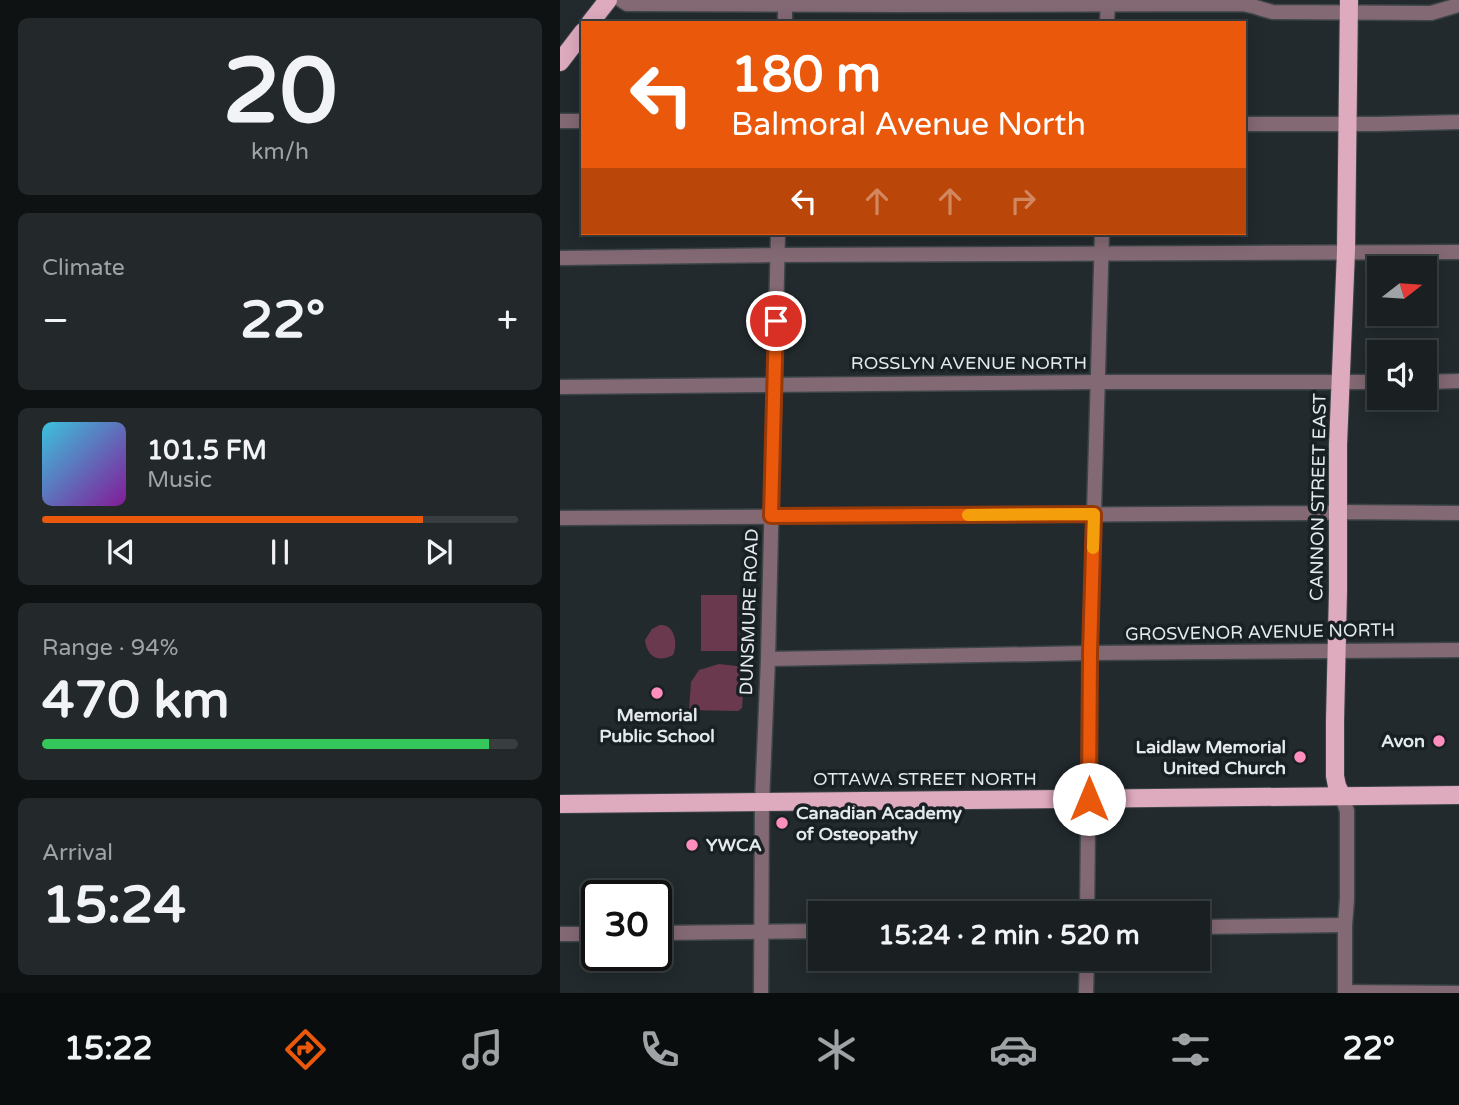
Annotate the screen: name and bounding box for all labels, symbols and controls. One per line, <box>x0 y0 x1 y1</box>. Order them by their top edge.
text: 20 <box>223 37 337 147</box>
text: 180 m <box>731 46 881 105</box>
icon: left <box>616 49 707 140</box>
text: Balmoral Avenue North <box>731 106 1086 144</box>
text: km/h <box>251 138 309 166</box>
icon: left <box>785 182 823 220</box>
icon: ahead <box>858 182 896 220</box>
icon: ahead <box>931 182 969 220</box>
icon: right <box>1004 182 1042 220</box>
text: Climate <box>42 254 125 282</box>
north arrow <box>1367 256 1437 326</box>
map controls <box>1367 256 1437 410</box>
text: 22° <box>240 289 325 352</box>
pin <box>746 291 806 351</box>
text: − <box>42 298 69 344</box>
text: + <box>497 298 518 344</box>
icon: arrive <box>757 302 795 340</box>
button: sound <box>1367 340 1437 410</box>
street label: ROSSLYN AVENUE NORTH <box>851 352 1087 374</box>
street label: CANNON STREET EAST <box>1305 393 1331 601</box>
text: 101.5 FM <box>147 435 267 466</box>
text: Music <box>147 466 212 494</box>
street label: DUNSMURE ROAD <box>735 528 763 696</box>
icon: previous <box>102 533 140 571</box>
icon: pause <box>261 533 299 571</box>
icon: next <box>420 533 458 571</box>
street label: GROSVENOR AVENUE NORTH <box>1125 619 1395 645</box>
text: Range · 94% <box>42 634 178 662</box>
text: 470 km <box>42 669 230 732</box>
marker: Memorial Public School <box>649 685 665 701</box>
place label: Memorial Public School <box>599 704 715 747</box>
place label: Avon <box>1381 730 1425 752</box>
marker: Avon <box>1431 733 1447 749</box>
place label: Laidlaw Memorial United Church <box>1136 736 1286 779</box>
marker: Laidlaw Memorial United Church <box>1292 749 1308 765</box>
position arrow <box>1052 762 1126 836</box>
street label: OTTAWA STREET NORTH <box>813 768 1037 790</box>
place label: Canadian Academy of Osteopathy <box>796 802 962 845</box>
marker: Canadian Academy of Osteopathy <box>774 815 790 831</box>
place label: YWCA <box>706 834 762 856</box>
marker: YWCA <box>684 837 700 853</box>
text: Arrival <box>42 839 113 867</box>
text: 15:24 <box>42 874 186 937</box>
speed limit sign: 30 <box>581 880 672 971</box>
text: 15:24 · 2 min · 520 m <box>878 920 1140 951</box>
icon: directions <box>281 1025 330 1074</box>
icon: music <box>458 1025 507 1074</box>
icon: phone <box>635 1025 684 1074</box>
icon: climate <box>812 1025 861 1074</box>
icon: car <box>989 1025 1038 1074</box>
icon: filters <box>1166 1025 1215 1074</box>
text: 15:22 <box>64 1030 153 1068</box>
text: 22° <box>1343 1030 1395 1068</box>

